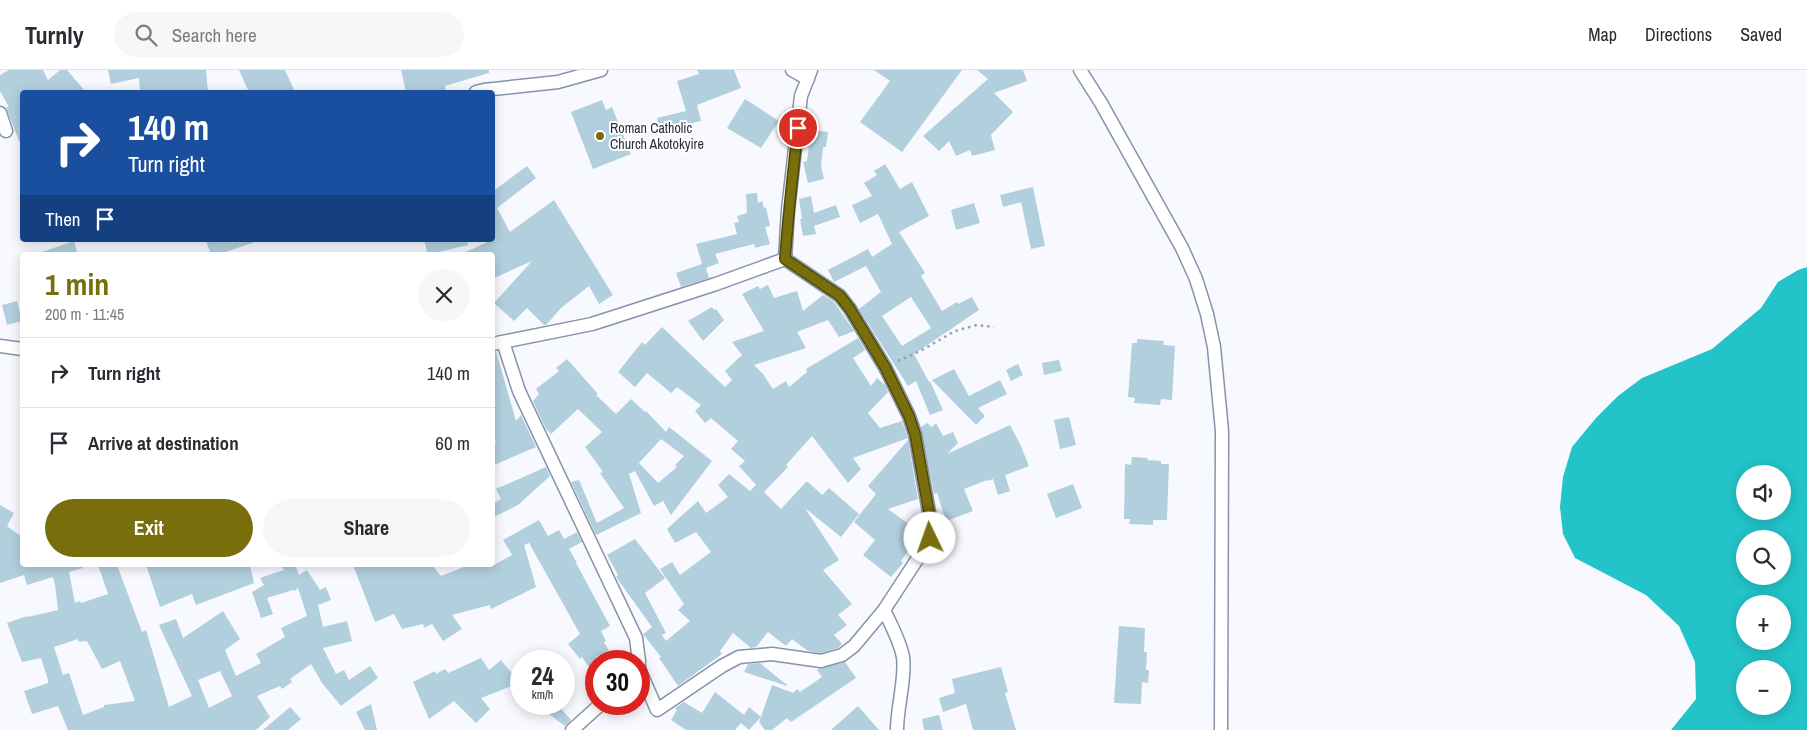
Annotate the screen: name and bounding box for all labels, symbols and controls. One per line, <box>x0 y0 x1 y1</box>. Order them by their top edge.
search box <box>114 12 464 57</box>
text: Turnly <box>25 19 84 51</box>
icon: search <box>132 21 160 49</box>
text: Search here <box>172 22 257 48</box>
text: Map <box>1588 22 1617 47</box>
text: Directions <box>1645 22 1712 47</box>
text: Saved <box>1740 22 1782 47</box>
text: 140 m <box>128 104 209 151</box>
pin <box>777 107 819 149</box>
icon: right <box>45 110 110 175</box>
icon: arrive <box>784 114 812 142</box>
place label: Roman Catholic Church Akotokyire <box>610 119 704 153</box>
marker: Roman Catholic Church Akotokyire <box>594 130 606 142</box>
text: Turn right <box>128 149 205 179</box>
icon: arrive <box>91 205 119 233</box>
text: Then <box>45 206 81 232</box>
text: 1 min <box>45 264 109 304</box>
button: close <box>418 269 470 321</box>
text: 200 m · 11:45 <box>45 303 124 325</box>
icon: right <box>45 359 73 387</box>
text: Turn right <box>88 360 160 386</box>
text: 140 m <box>427 360 470 386</box>
icon: arrive <box>45 429 73 457</box>
text: Arrive at destination <box>88 430 239 456</box>
text: 60 m <box>435 430 470 456</box>
map controls <box>1736 465 1791 715</box>
button: sound <box>1736 465 1791 520</box>
button: Exit <box>45 499 253 557</box>
button: Share <box>263 499 470 557</box>
position arrow <box>903 511 955 563</box>
button: search <box>1736 530 1791 585</box>
button: + <box>1736 595 1791 650</box>
speed limit sign: 30 <box>585 650 650 715</box>
text: 24 <box>531 659 554 693</box>
button: − <box>1736 660 1791 715</box>
text: km/h <box>532 687 553 703</box>

